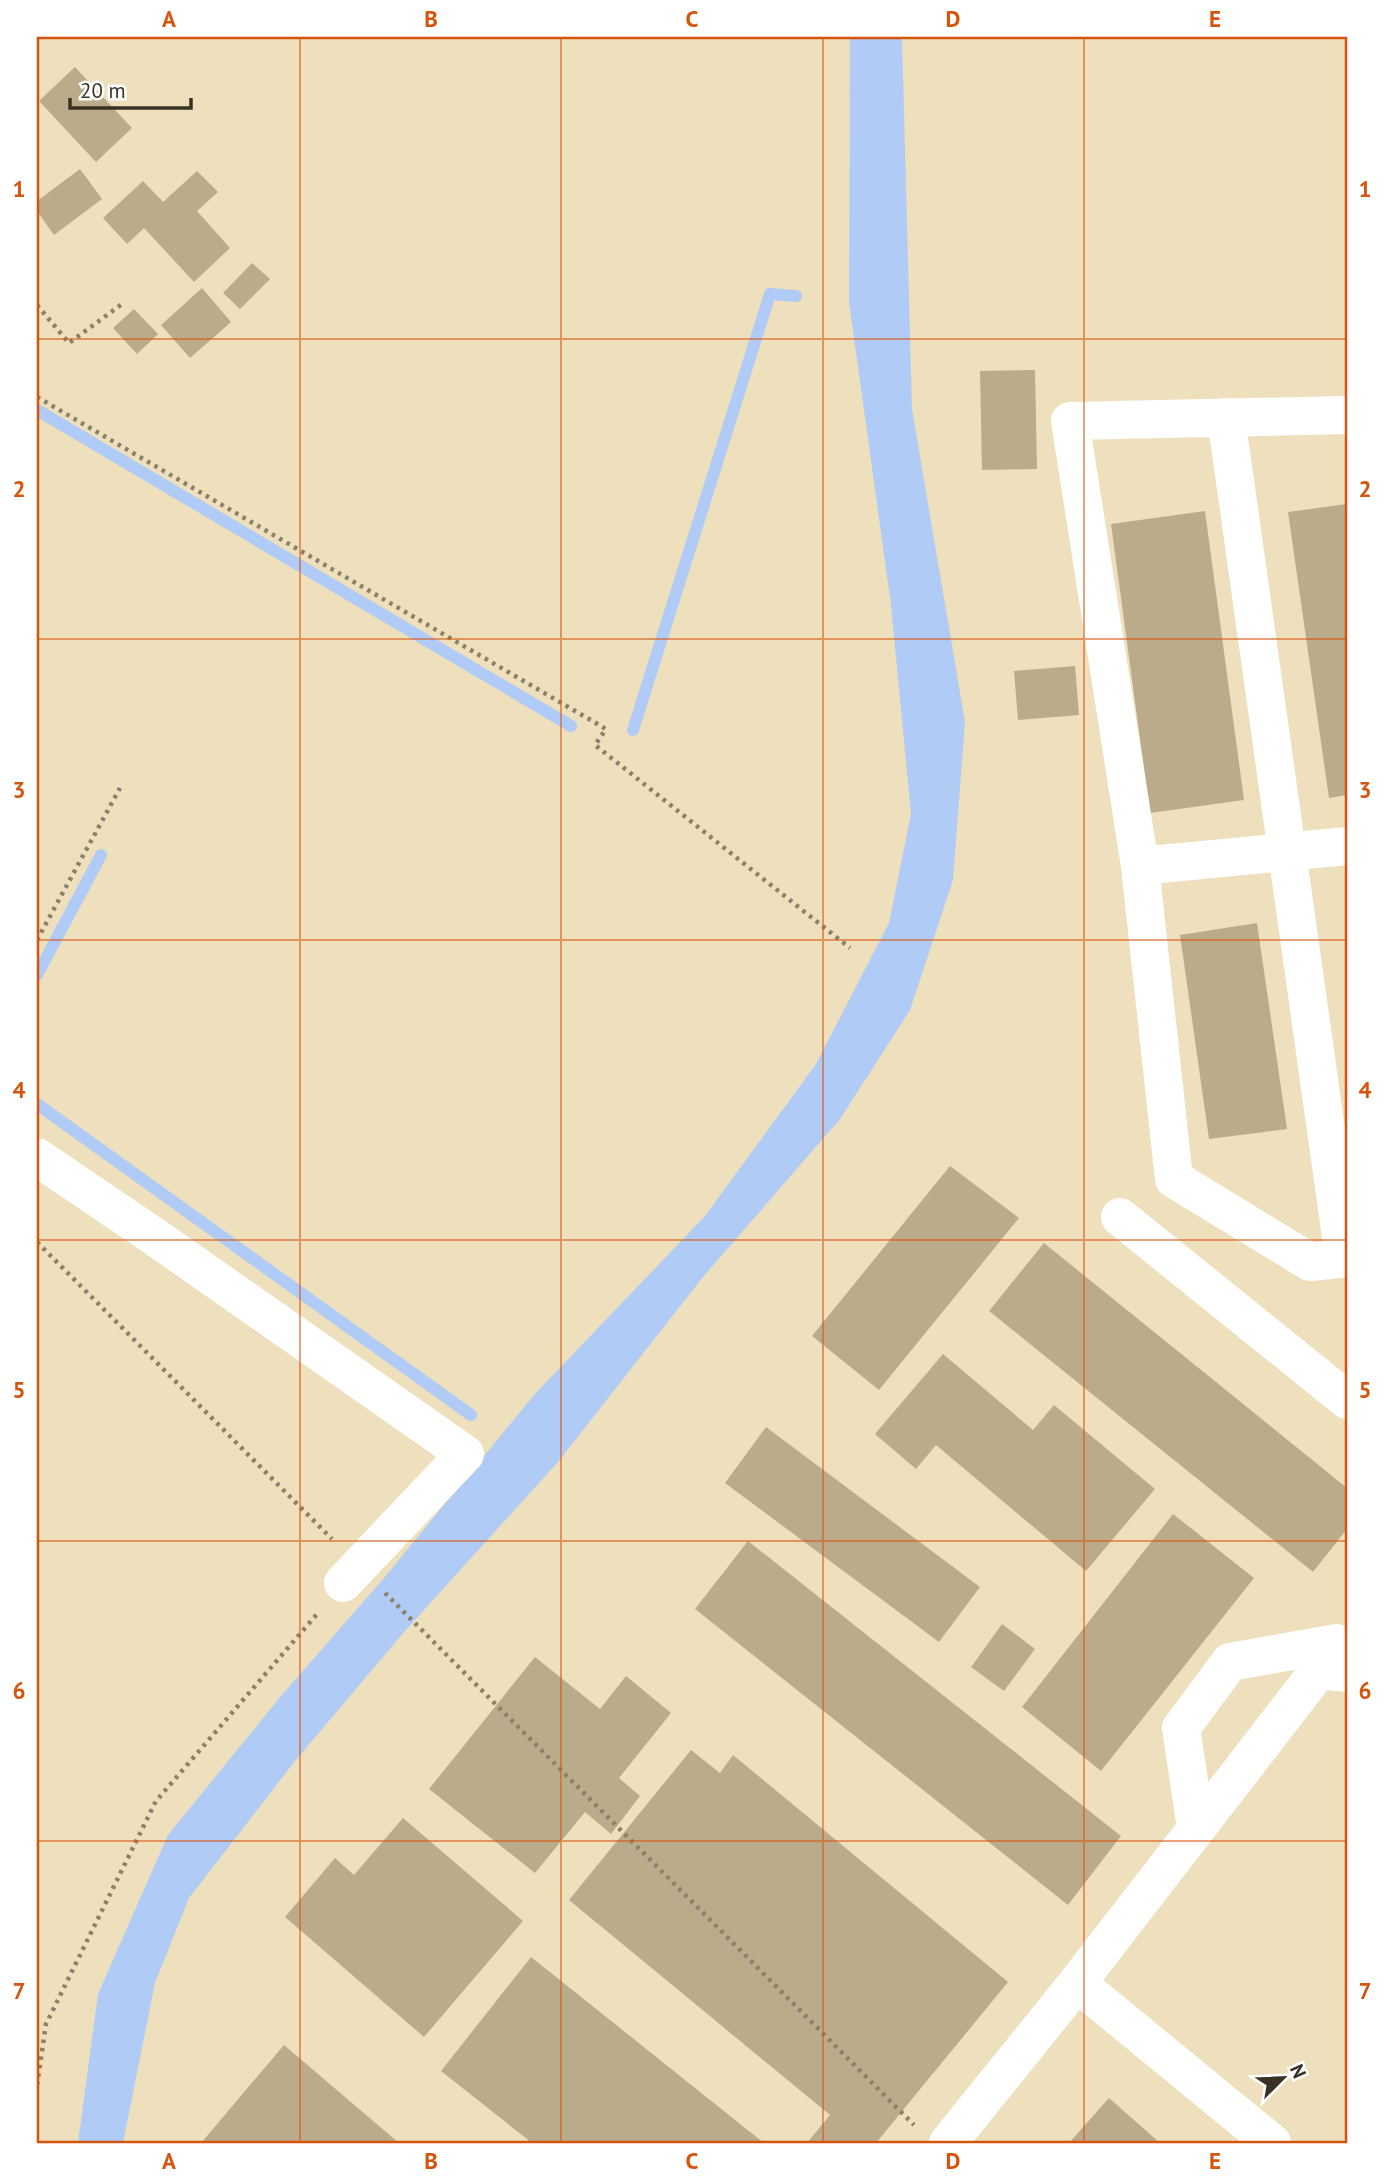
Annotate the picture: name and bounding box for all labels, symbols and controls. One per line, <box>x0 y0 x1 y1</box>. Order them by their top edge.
text: A <box>162 4 176 33</box>
text: B <box>424 4 438 33</box>
text: C <box>686 4 699 33</box>
text: D <box>946 4 960 33</box>
text: E <box>1209 4 1221 33</box>
scale bar <box>70 66 191 110</box>
text: 20 m <box>80 77 126 104</box>
text: 1 <box>12 174 26 203</box>
text: 1 <box>1358 174 1372 203</box>
text: 2 <box>12 474 26 503</box>
text: 2 <box>1358 474 1372 503</box>
text: 3 <box>12 775 26 804</box>
text: 3 <box>1358 775 1372 804</box>
text: 4 <box>12 1075 26 1104</box>
text: 4 <box>1358 1075 1372 1104</box>
text: 5 <box>12 1375 26 1404</box>
text: 5 <box>1358 1375 1372 1404</box>
text: 6 <box>12 1676 26 1705</box>
text: 6 <box>1358 1676 1372 1705</box>
text: 7 <box>12 1976 26 2005</box>
text: 7 <box>1358 1976 1372 2005</box>
north arrow <box>1248 2044 1318 2114</box>
text: N <box>1285 2061 1312 2082</box>
text: A <box>162 2146 176 2175</box>
text: B <box>424 2146 438 2175</box>
text: C <box>686 2146 699 2175</box>
text: D <box>946 2146 960 2175</box>
text: E <box>1209 2146 1221 2175</box>

